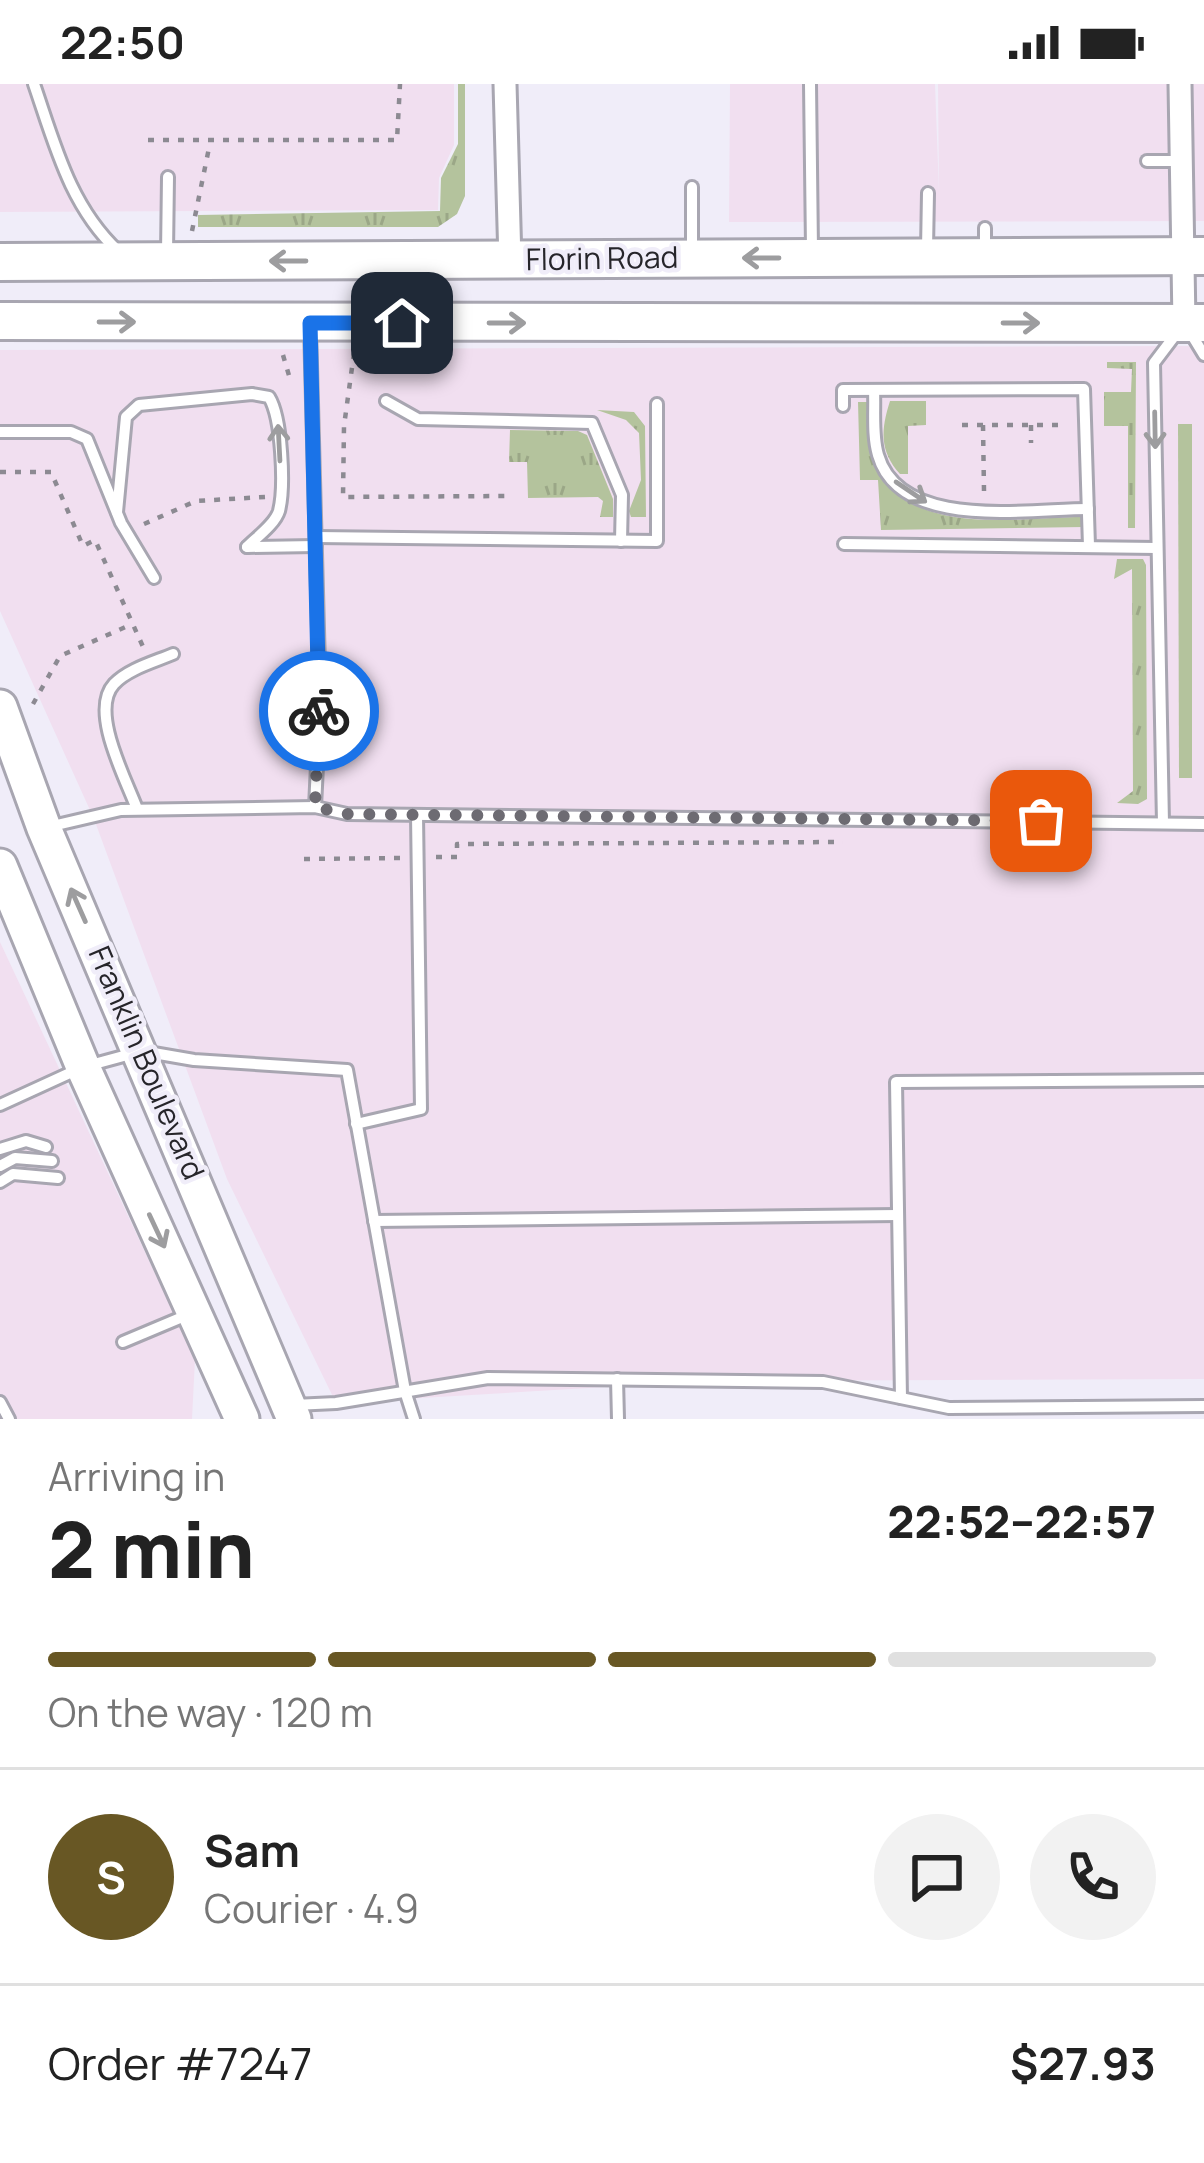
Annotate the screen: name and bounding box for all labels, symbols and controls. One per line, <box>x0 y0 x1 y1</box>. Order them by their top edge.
text: 22:50 <box>60 11 185 73</box>
street label: Florin Road <box>525 236 679 279</box>
one-way arrow <box>742 247 781 269</box>
one-way arrow <box>269 250 308 273</box>
pin <box>351 272 453 374</box>
icon: home <box>369 290 435 356</box>
one-way arrow <box>97 311 136 333</box>
one-way arrow <box>487 312 526 334</box>
one-way arrow <box>1001 312 1040 334</box>
one-way arrow <box>1144 410 1167 449</box>
one-way arrow <box>267 424 290 463</box>
one-way arrow <box>894 479 927 504</box>
courier <box>259 651 379 771</box>
icon: bike <box>286 678 352 744</box>
pin <box>990 770 1092 872</box>
icon: bag <box>1008 788 1074 854</box>
one-way arrow <box>66 888 88 924</box>
street label: Franklin Boulevard <box>80 939 215 1185</box>
one-way arrow <box>148 1212 170 1248</box>
text: Arriving in <box>48 1449 225 1503</box>
text: 22:52–22:57 <box>887 1490 1156 1552</box>
text: 2 min <box>48 1495 255 1601</box>
text: On the way · 120 m <box>48 1685 373 1739</box>
button: chat <box>874 1814 1000 1940</box>
button: phone <box>1030 1814 1156 1940</box>
text: Sam <box>204 1819 300 1881</box>
text: S <box>96 1846 126 1908</box>
text: Courier · 4.9 <box>204 1881 419 1935</box>
text: Order #7247 <box>48 2032 312 2094</box>
text: $27.93 <box>1010 2032 1156 2094</box>

